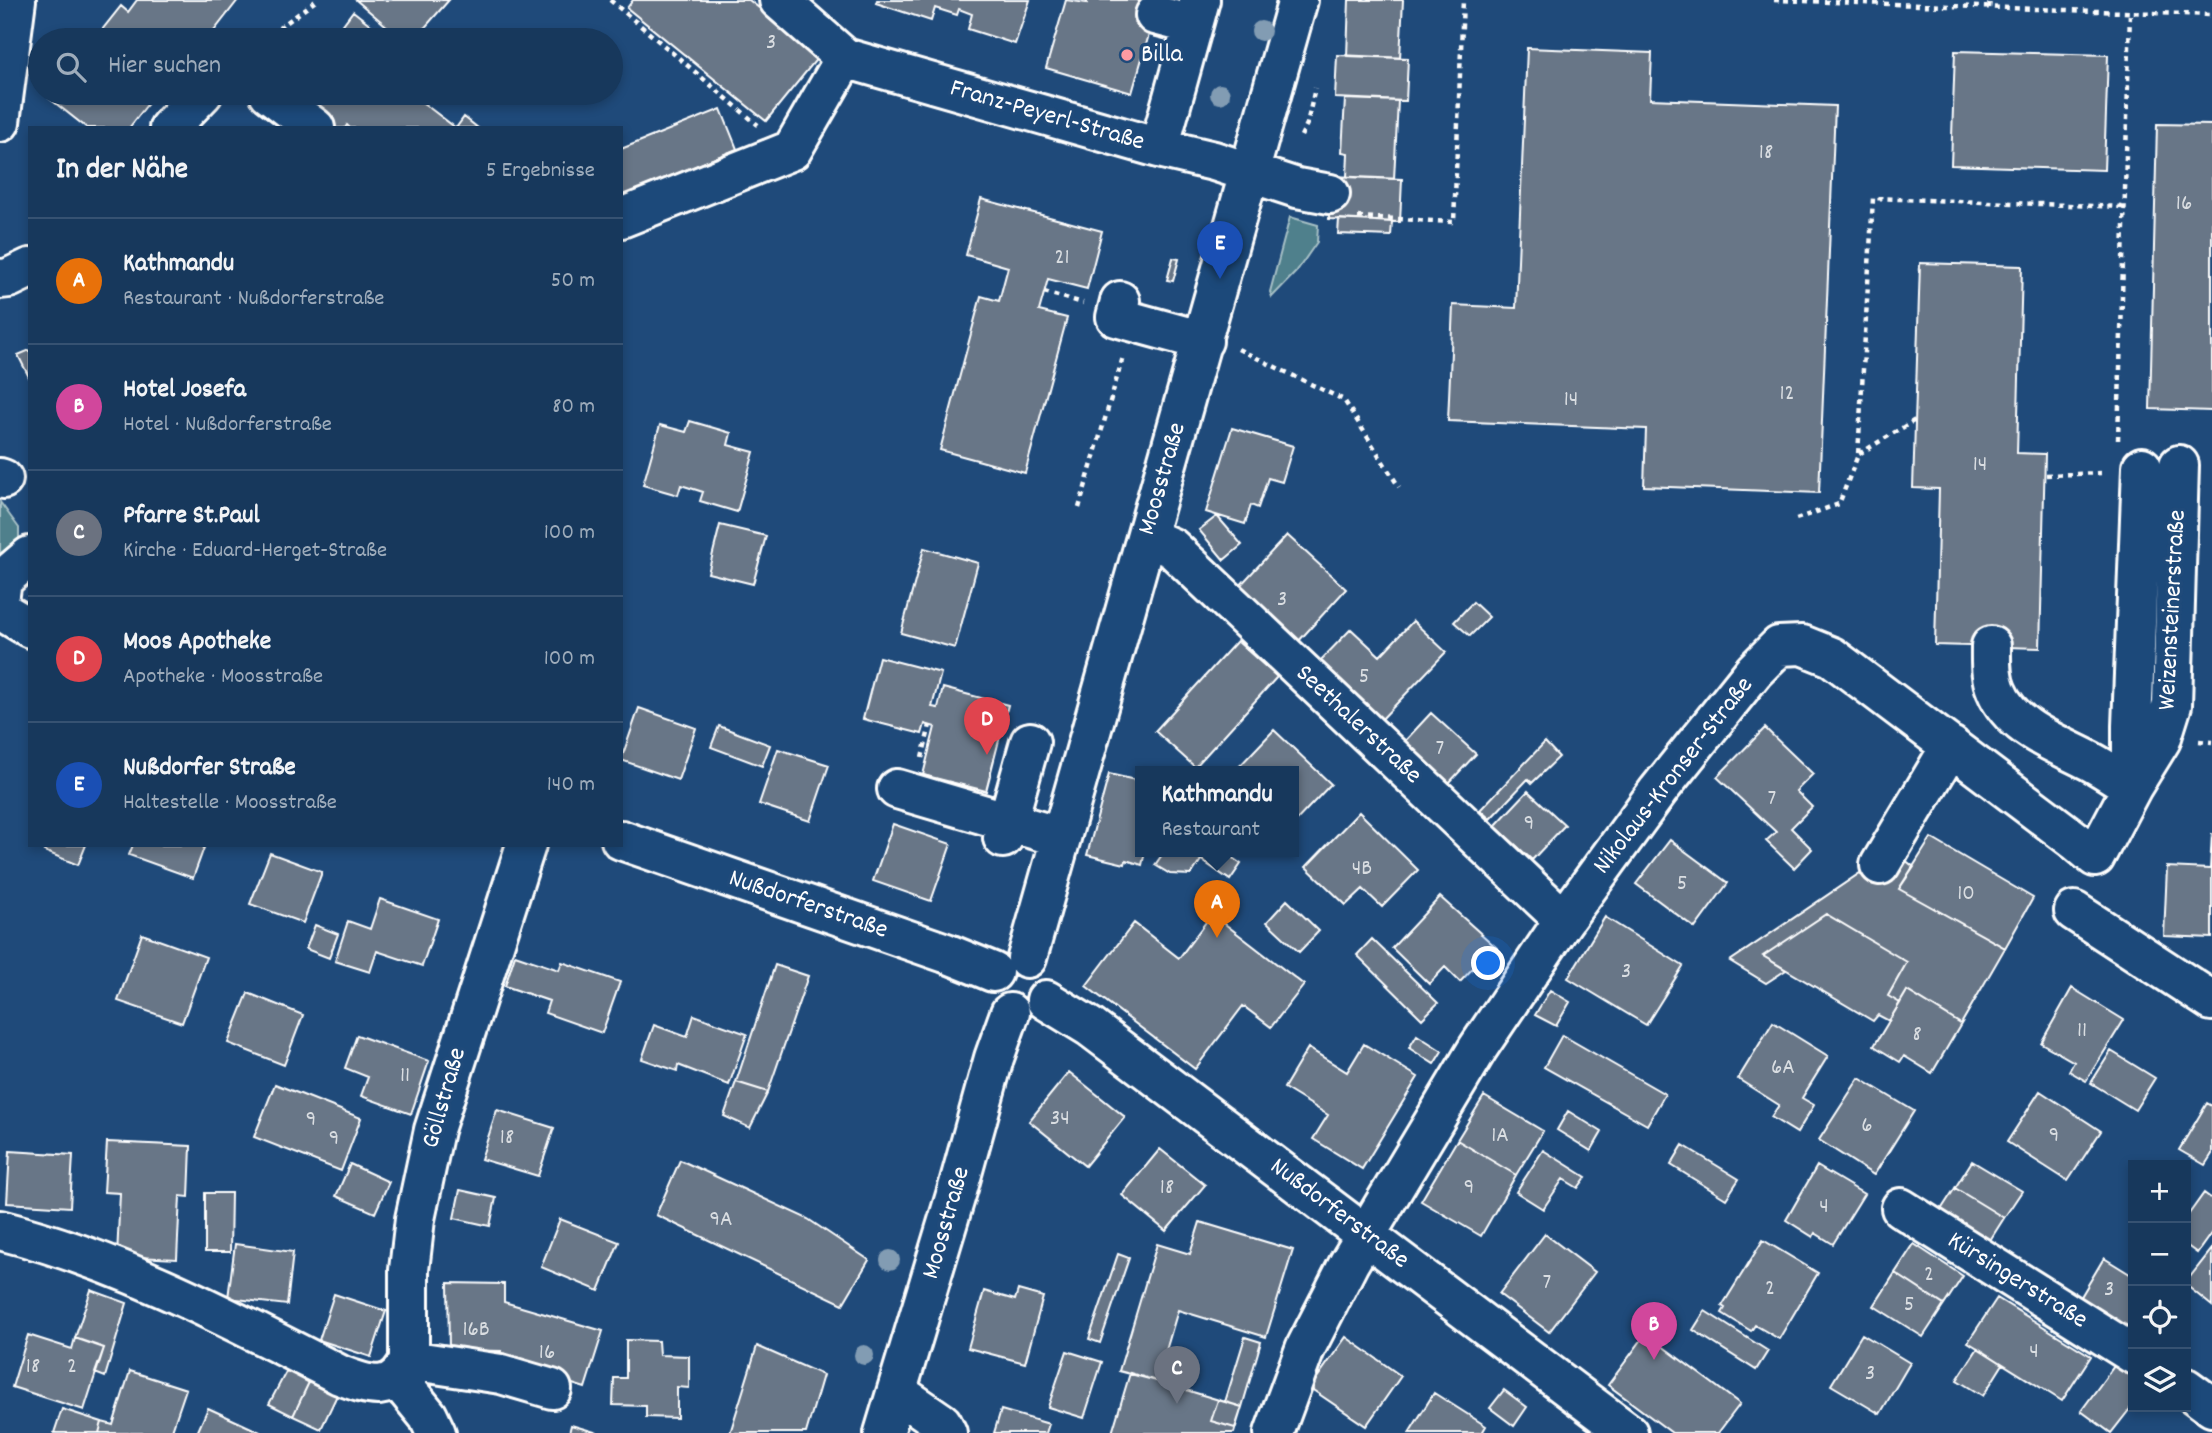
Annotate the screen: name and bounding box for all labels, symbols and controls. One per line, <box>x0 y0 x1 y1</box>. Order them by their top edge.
house number: 3 <box>766 27 776 60</box>
search box <box>28 28 623 105</box>
place label: Billa <box>1141 37 1183 74</box>
marker: Billa <box>1119 47 1135 63</box>
icon: search <box>52 48 90 86</box>
text: Hier suchen <box>108 48 221 85</box>
street label: Franz-Peyerl-Straße <box>945 71 1149 161</box>
house number: 18 <box>1759 137 1773 170</box>
text: In der Nähe <box>56 150 188 193</box>
text: 5 Ergebnisse <box>486 155 595 188</box>
house number: 16 <box>2176 188 2192 221</box>
pin: E <box>1197 221 1243 279</box>
house number: 21 <box>1054 242 1070 275</box>
text: Kathmandu <box>123 246 234 283</box>
text: A <box>73 265 85 298</box>
text: 50 m <box>551 265 595 298</box>
text: Restaurant · Nußdorferstraße <box>123 283 384 316</box>
text: Hotel Josefa <box>123 372 246 409</box>
house number: 12 <box>1779 378 1795 411</box>
house number: 14 <box>1564 384 1578 417</box>
text: B <box>74 391 84 424</box>
text: 80 m <box>552 391 595 424</box>
text: Hotel · Nußdorferstraße <box>123 409 332 442</box>
street label: Moosstraße <box>1129 418 1197 540</box>
house number: 14 <box>1973 449 1987 482</box>
text: Pfarre St.Paul <box>123 498 260 535</box>
street label: Weizensteinerstraße <box>2149 509 2197 711</box>
text: C <box>73 517 85 550</box>
text: 100 m <box>544 517 595 550</box>
text: Kirche · Eduard-Herget-Straße <box>123 535 387 568</box>
house number: 3 <box>1277 584 1287 617</box>
text: Moos Apotheke <box>123 624 271 661</box>
text: D <box>73 643 85 676</box>
text: 100 m <box>544 643 595 676</box>
street label: Seethalerstraße <box>1286 656 1430 794</box>
text: Apotheke · Moosstraße <box>123 661 323 694</box>
house number: 5 <box>1359 661 1369 694</box>
street label: Nikolaus-Kronser-Straße <box>1585 669 1763 883</box>
pin: D <box>964 697 1010 755</box>
house number: 7 <box>1436 733 1444 766</box>
text: Nußdorfer Straße <box>123 750 296 787</box>
popup <box>1135 766 1299 857</box>
text: E <box>74 769 84 802</box>
text: 140 m <box>547 769 595 802</box>
text: Kathmandu <box>1161 777 1273 814</box>
house number: 7 <box>1768 783 1776 816</box>
text: Haltestelle · Moosstraße <box>123 787 337 820</box>
house number: 9 <box>1524 808 1534 841</box>
text: Restaurant <box>1161 814 1260 847</box>
house number: 4B <box>1352 853 1372 886</box>
street label: Nußdorferstraße <box>723 860 893 950</box>
house number: 5 <box>1677 868 1687 901</box>
house number: 10 <box>1957 878 1975 911</box>
pin: A <box>1194 880 1240 938</box>
your location <box>1471 946 1505 980</box>
house number: 3 <box>1621 956 1631 989</box>
house number: 11 <box>2077 1015 2087 1048</box>
house number: 8 <box>1912 1019 1922 1052</box>
street label: Göllstraße <box>413 1043 477 1153</box>
house number: 6A <box>1771 1052 1795 1085</box>
house number: 11 <box>400 1060 410 1093</box>
house number: 34 <box>1050 1103 1070 1136</box>
house number: 9 <box>306 1104 316 1137</box>
house number: 6 <box>1861 1110 1873 1143</box>
house number: 1A <box>1491 1120 1509 1153</box>
house number: 9 <box>2049 1120 2059 1153</box>
house number: 18 <box>500 1122 514 1155</box>
house number: 9 <box>329 1123 339 1156</box>
street label: Nußdorferstraße <box>1261 1149 1417 1279</box>
map controls <box>2128 1160 2191 1412</box>
button: + <box>2128 1160 2191 1223</box>
street label: Moosstraße <box>913 1162 981 1284</box>
house number: 18 <box>1160 1172 1174 1205</box>
house number: 9 <box>1464 1172 1474 1205</box>
house number: 4 <box>1819 1191 1829 1224</box>
house number: 9A <box>709 1204 733 1237</box>
street label: Kürsingerstraße <box>1940 1223 2094 1339</box>
button: − <box>2128 1223 2191 1286</box>
house number: 2 <box>1924 1259 1934 1292</box>
house number: 7 <box>1543 1267 1551 1300</box>
house number: 2 <box>1765 1273 1775 1306</box>
house number: 3 <box>2104 1274 2114 1307</box>
button: locate <box>2128 1286 2191 1349</box>
house number: 5 <box>1904 1289 1914 1322</box>
pin: B <box>1631 1302 1677 1360</box>
house number: 16B <box>462 1314 490 1347</box>
house number: 4 <box>2029 1336 2039 1369</box>
house number: 16 <box>539 1337 555 1370</box>
pin: C <box>1154 1346 1200 1404</box>
button: layers <box>2128 1349 2191 1412</box>
house number: 18 <box>26 1351 40 1384</box>
house number: 2 <box>67 1351 77 1384</box>
house number: 3 <box>1865 1358 1875 1391</box>

